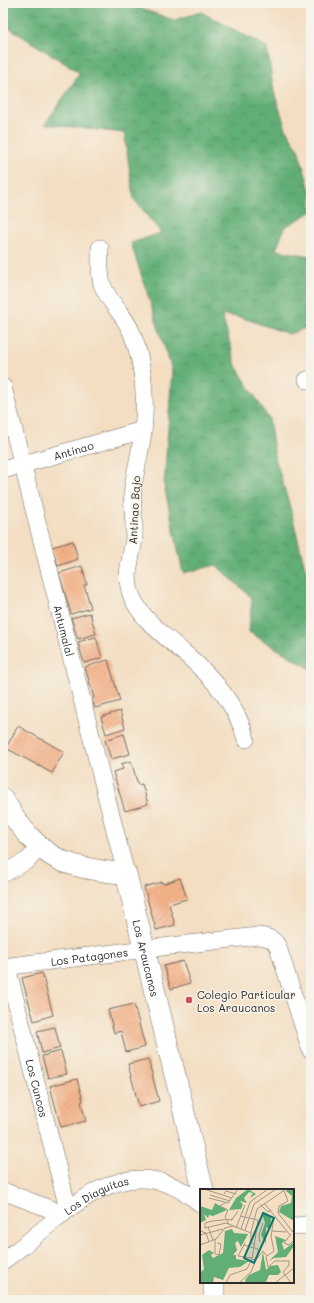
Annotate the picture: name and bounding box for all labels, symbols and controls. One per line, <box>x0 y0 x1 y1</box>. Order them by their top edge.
street label: Antinao <box>51 437 96 463</box>
street label: Antinao Bajo <box>125 475 143 545</box>
street label: Antumalal <box>51 603 78 658</box>
street label: Los Araucanos <box>130 918 163 998</box>
street label: Los Patagones <box>50 944 129 968</box>
place label: Colegio Particular Los Araucanos <box>197 987 296 1015</box>
marker: Colegio Particular Los Araucanos <box>184 995 194 1005</box>
street label: Los Cuncos <box>23 1057 52 1119</box>
street label: Los Diaguitas <box>60 1173 130 1218</box>
inset map <box>200 1189 294 1283</box>

